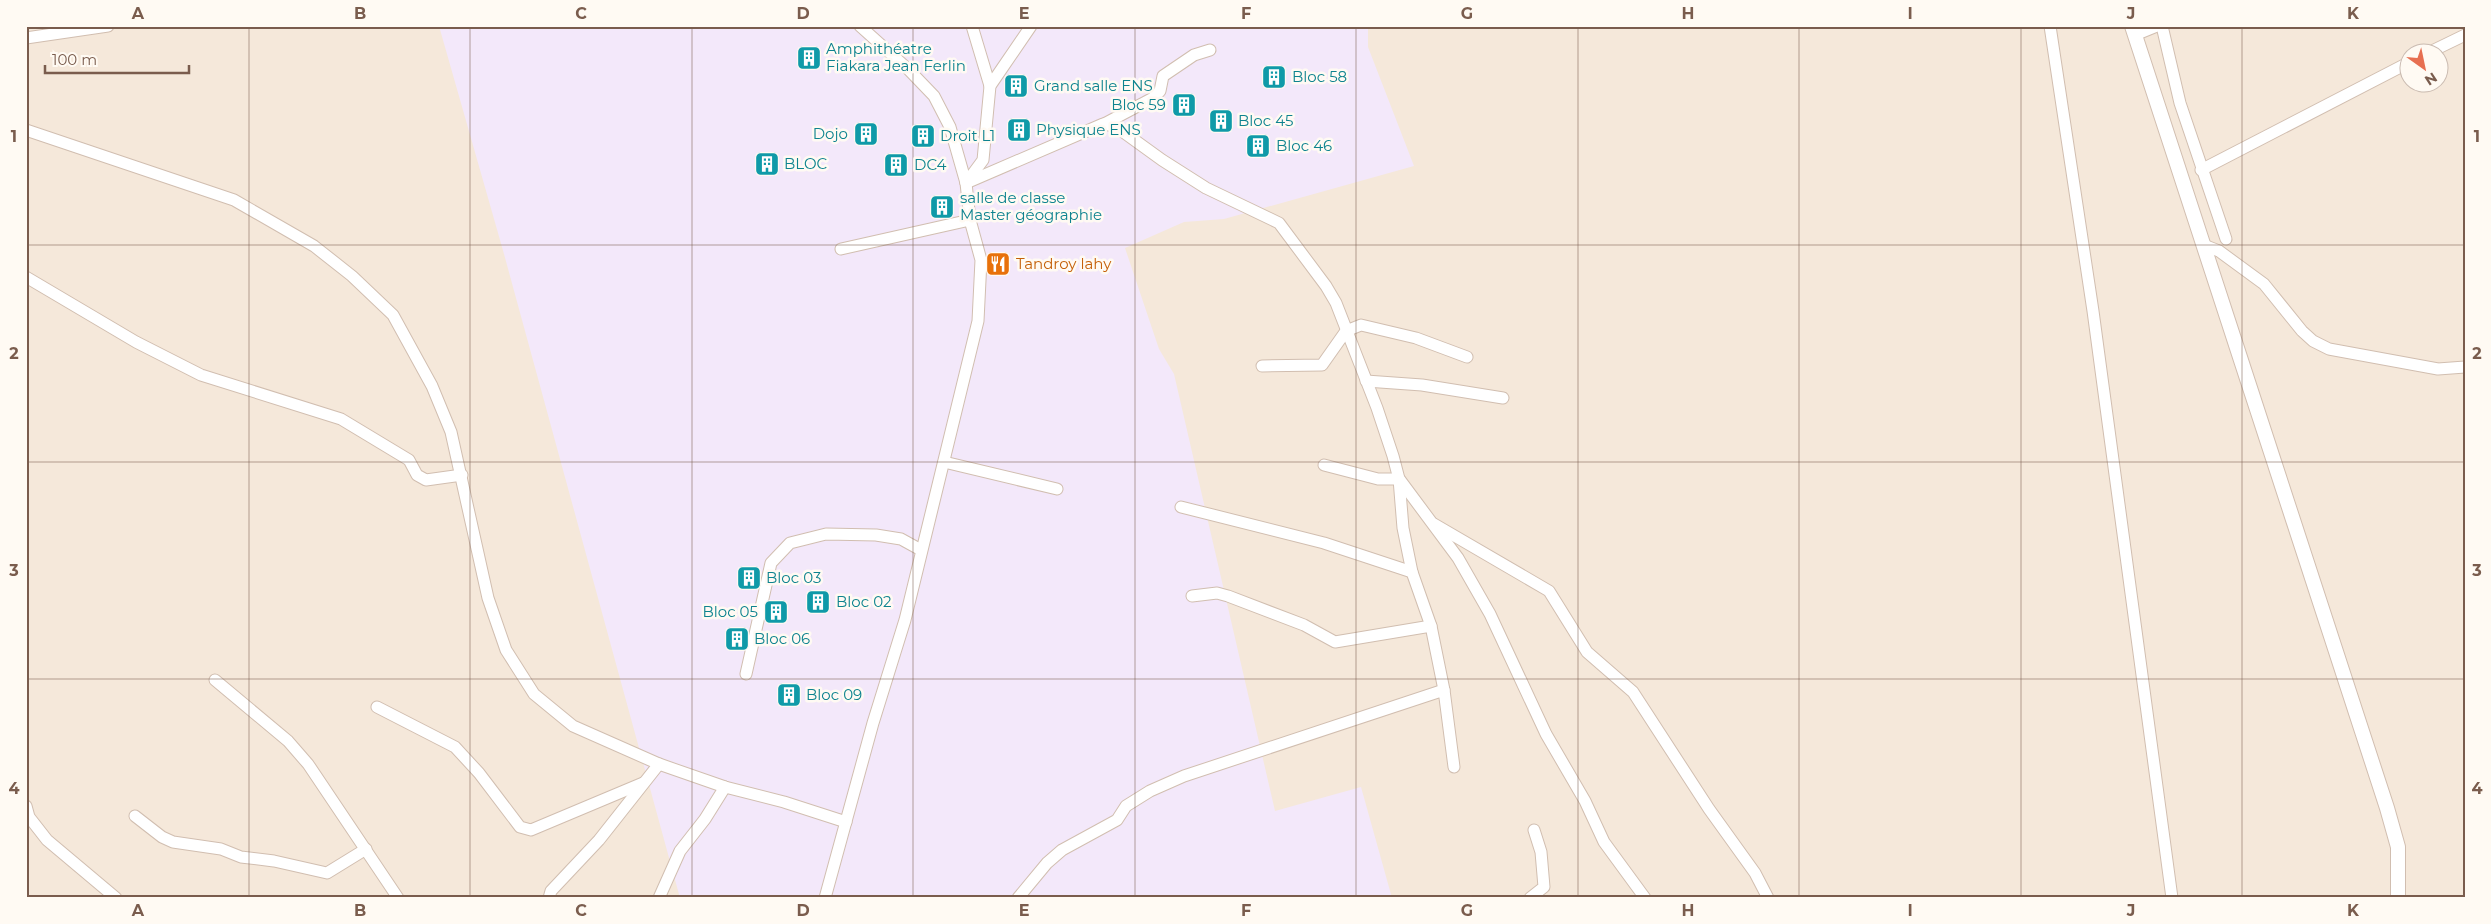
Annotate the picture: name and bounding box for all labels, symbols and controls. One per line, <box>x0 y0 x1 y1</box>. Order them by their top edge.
text: A <box>131 4 145 23</box>
text: B <box>354 4 366 23</box>
text: C <box>575 4 587 23</box>
text: D <box>796 4 810 23</box>
text: E <box>1019 4 1029 23</box>
text: F <box>1241 4 1251 23</box>
text: G <box>1461 4 1473 23</box>
text: H <box>1682 4 1694 23</box>
text: I <box>1907 4 1913 23</box>
text: J <box>2126 4 2135 23</box>
text: K <box>2347 4 2360 23</box>
place label: Amphithéatre Fiakara Jean Ferlin <box>826 39 966 75</box>
scale bar <box>45 42 189 74</box>
north arrow <box>2398 42 2448 92</box>
building icon: Amphithéatre Fiakara Jean Ferlin <box>796 45 822 71</box>
text: 100 m <box>52 50 97 69</box>
building icon: Bloc 58 <box>1261 64 1287 90</box>
place label: Bloc 58 <box>1292 67 1347 86</box>
text: N <box>2421 68 2441 90</box>
building icon: Grand salle ENS <box>1003 73 1029 99</box>
place label: Grand salle ENS <box>1034 76 1153 95</box>
building icon: Bloc 59 <box>1171 92 1197 118</box>
place label: Bloc 59 <box>1111 95 1166 114</box>
building icon: Bloc 45 <box>1208 108 1234 134</box>
place label: Bloc 45 <box>1238 111 1294 130</box>
building icon: Physique ENS <box>1006 117 1032 143</box>
place label: Physique ENS <box>1036 120 1141 139</box>
building icon: Dojo <box>853 121 879 147</box>
building icon: Droit L1 <box>910 123 936 149</box>
place label: Dojo <box>813 124 848 143</box>
place label: Droit L1 <box>940 126 995 145</box>
text: 1 <box>11 127 17 146</box>
text: 1 <box>2474 127 2480 146</box>
building icon: Bloc 46 <box>1245 133 1271 159</box>
place label: Bloc 46 <box>1276 136 1332 155</box>
building icon: BLOC <box>754 151 780 177</box>
building icon: DC4 <box>883 152 909 178</box>
place label: BLOC <box>784 154 828 173</box>
place label: DC4 <box>914 155 947 174</box>
place label: salle de classe Master géographie <box>960 188 1102 224</box>
building icon: salle de classe Master géographie <box>929 194 955 220</box>
restaurant icon: Tandroy lahy <box>985 251 1011 277</box>
place label: Tandroy lahy <box>1016 254 1112 273</box>
text: 2 <box>9 344 19 363</box>
text: 2 <box>2472 344 2482 363</box>
text: 3 <box>8 561 19 580</box>
text: 3 <box>2471 561 2482 580</box>
building icon: Bloc 03 <box>736 565 762 591</box>
place label: Bloc 03 <box>766 568 821 587</box>
building icon: Bloc 02 <box>805 589 831 615</box>
place label: Bloc 02 <box>836 592 892 611</box>
building icon: Bloc 05 <box>763 599 789 625</box>
place label: Bloc 05 <box>702 602 758 621</box>
building icon: Bloc 06 <box>724 626 750 652</box>
place label: Bloc 06 <box>754 629 810 648</box>
building icon: Bloc 09 <box>776 682 802 708</box>
place label: Bloc 09 <box>806 685 862 704</box>
text: 4 <box>8 779 20 798</box>
text: 4 <box>2471 779 2483 798</box>
text: A <box>131 901 145 920</box>
text: B <box>354 901 366 920</box>
text: C <box>575 901 587 920</box>
text: D <box>796 901 810 920</box>
text: E <box>1019 901 1029 920</box>
text: F <box>1241 901 1251 920</box>
text: G <box>1461 901 1473 920</box>
text: H <box>1682 901 1694 920</box>
text: I <box>1907 901 1913 920</box>
text: J <box>2126 901 2135 920</box>
text: K <box>2347 901 2360 920</box>

